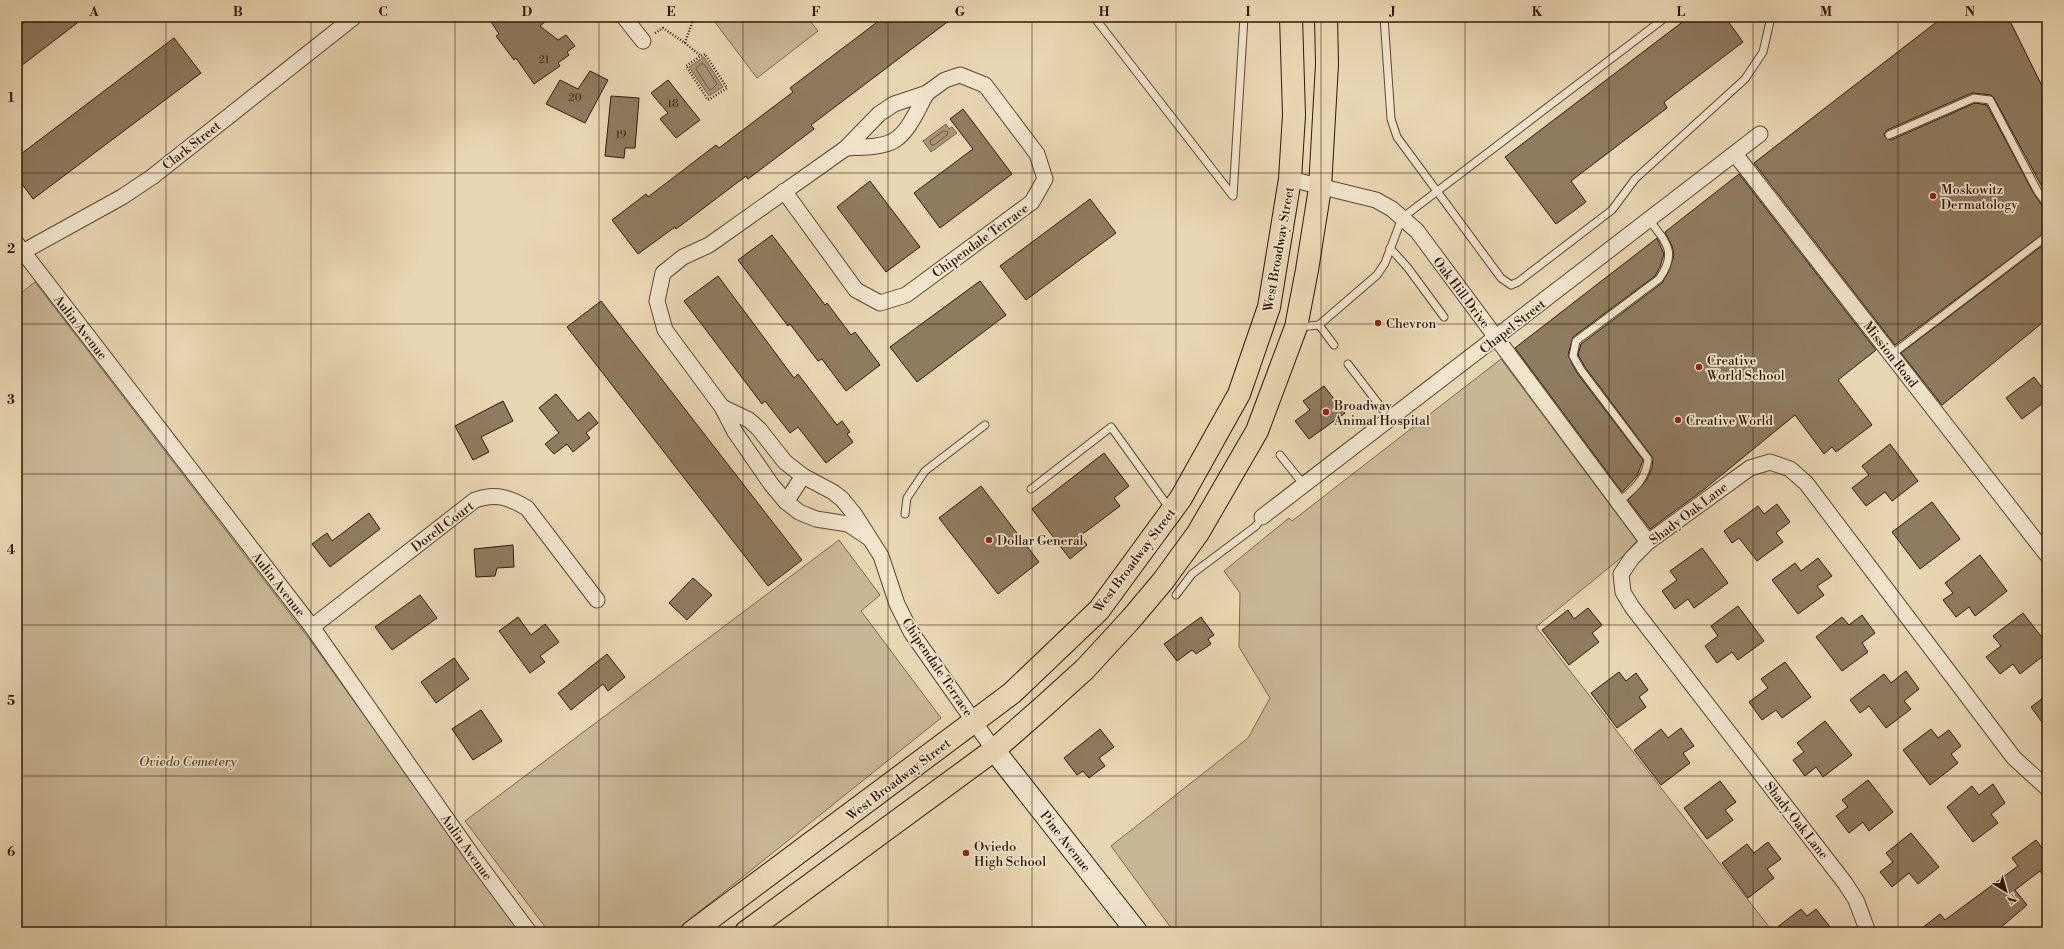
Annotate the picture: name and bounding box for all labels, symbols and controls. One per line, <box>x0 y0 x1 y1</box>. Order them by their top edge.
text: A <box>88 4 99 20</box>
text: B <box>233 4 243 20</box>
text: C <box>378 4 388 20</box>
text: D <box>522 4 532 20</box>
text: E <box>666 4 676 20</box>
text: F <box>811 4 821 20</box>
text: G <box>955 4 966 20</box>
text: H <box>1099 4 1110 20</box>
text: I <box>1245 4 1251 20</box>
text: J <box>1388 4 1396 20</box>
text: K <box>1532 4 1543 20</box>
text: L <box>1677 4 1686 20</box>
text: M <box>1820 4 1832 20</box>
text: N <box>1965 4 1976 20</box>
house number: 21 <box>538 53 550 67</box>
text: 1 <box>8 90 15 106</box>
house number: 20 <box>568 91 582 105</box>
house number: 18 <box>667 97 679 111</box>
street label: Clark Street <box>159 118 224 174</box>
house number: 19 <box>615 128 627 142</box>
place label: Moskowitz Dermatology <box>1941 182 2018 213</box>
street label: West Broadway Street <box>1260 185 1298 314</box>
marker: Moskowitz Dermatology <box>1928 191 1938 201</box>
street label: Chipendale Terrace <box>929 200 1032 281</box>
text: 2 <box>7 241 15 257</box>
street label: Oak Hill Drive <box>1429 254 1493 331</box>
street label: Aulin Avenue <box>49 291 111 363</box>
street label: Chapel Street <box>1476 296 1549 357</box>
place label: Chevron <box>1386 316 1436 332</box>
marker: Chevron <box>1373 318 1383 328</box>
street label: Mission Road <box>1859 318 1921 391</box>
place label: Creative World School <box>1706 353 1785 384</box>
marker: Creative World School <box>1694 362 1704 372</box>
text: 3 <box>7 392 15 408</box>
place label: Broadway Animal Hospital <box>1333 398 1430 429</box>
marker: Broadway Animal Hospital <box>1321 407 1331 417</box>
place label: Creative World <box>1686 413 1773 429</box>
marker: Creative World <box>1673 415 1683 425</box>
street label: Shady Oak Lane <box>1646 479 1731 548</box>
street label: Dorell Court <box>408 498 477 555</box>
street label: West Broadway Street <box>1090 505 1179 617</box>
place label: Dollar General <box>997 533 1084 549</box>
marker: Dollar General <box>984 535 994 545</box>
text: 4 <box>7 542 16 558</box>
street label: Aulin Avenue <box>247 548 309 620</box>
street label: Chipendale Terrace <box>898 615 976 720</box>
text: 5 <box>7 693 15 709</box>
street label: West Broadway Street <box>842 735 954 825</box>
park label: Oviedo Cemetery <box>139 754 237 770</box>
street label: Shady Oak Lane <box>1761 779 1832 863</box>
street label: Pine Avenue <box>1036 808 1094 876</box>
street label: Aulin Avenue <box>436 811 496 884</box>
place label: Oviedo High School <box>974 839 1046 870</box>
text: 6 <box>7 844 15 860</box>
marker: Oviedo High School <box>961 848 971 858</box>
north arrow <box>1986 871 2026 911</box>
text: N <box>2003 890 2019 907</box>

